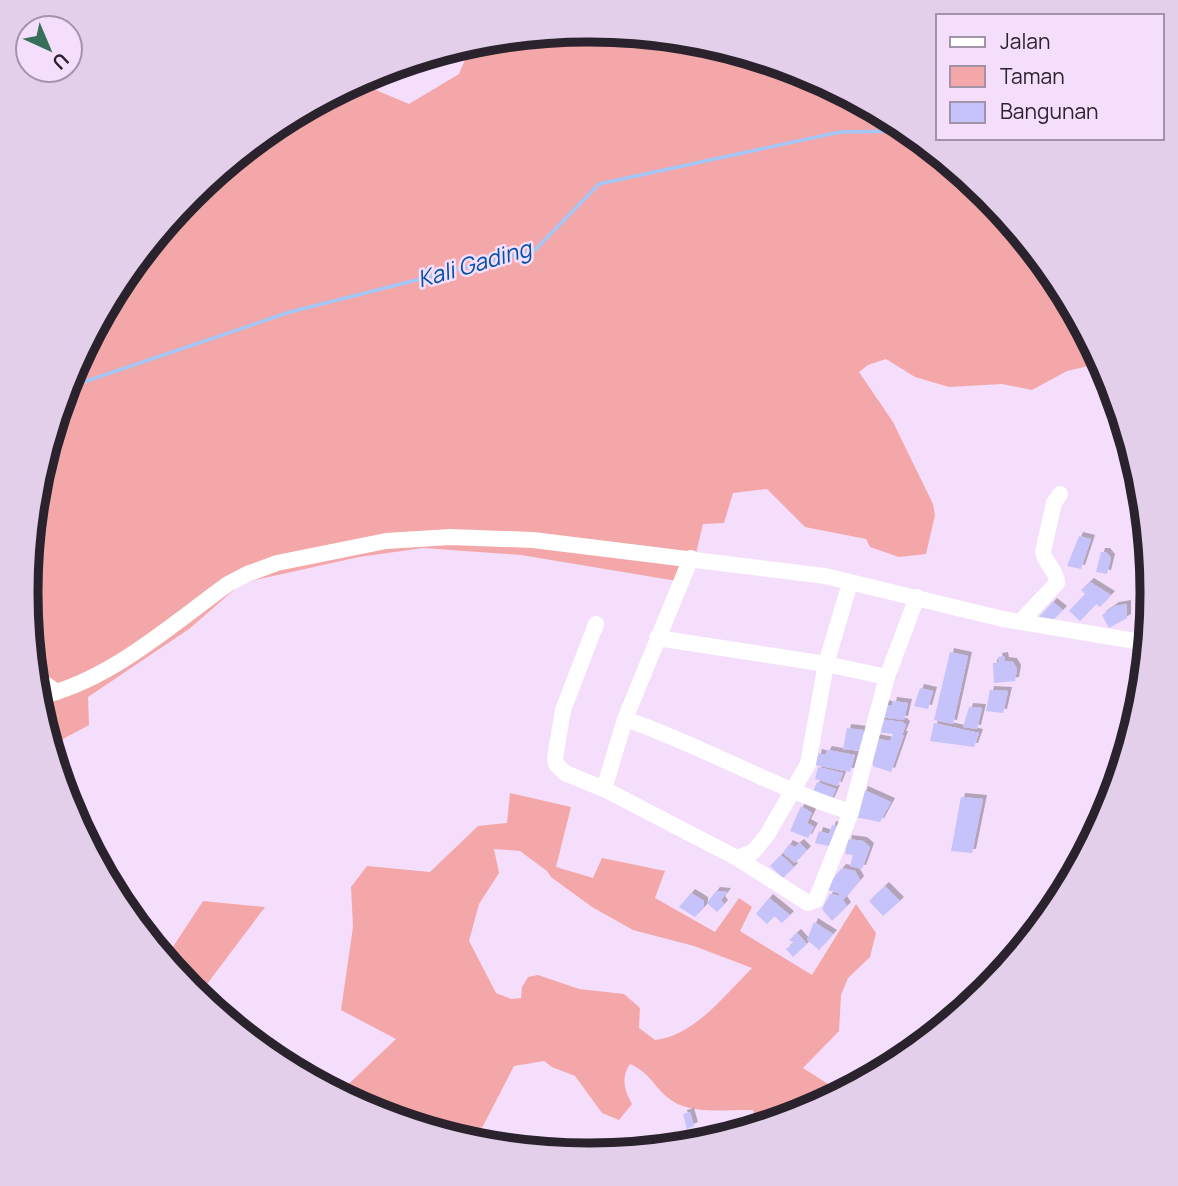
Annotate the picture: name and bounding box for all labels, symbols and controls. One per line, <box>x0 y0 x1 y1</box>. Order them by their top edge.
north arrow <box>14 14 84 84</box>
legend <box>936 14 1164 140</box>
text: Jalan <box>1000 27 1050 55</box>
text: U <box>47 47 75 75</box>
text: Taman <box>1000 62 1065 90</box>
text: Bangunan <box>1000 97 1099 125</box>
water label: Kali Gading <box>413 231 537 295</box>

